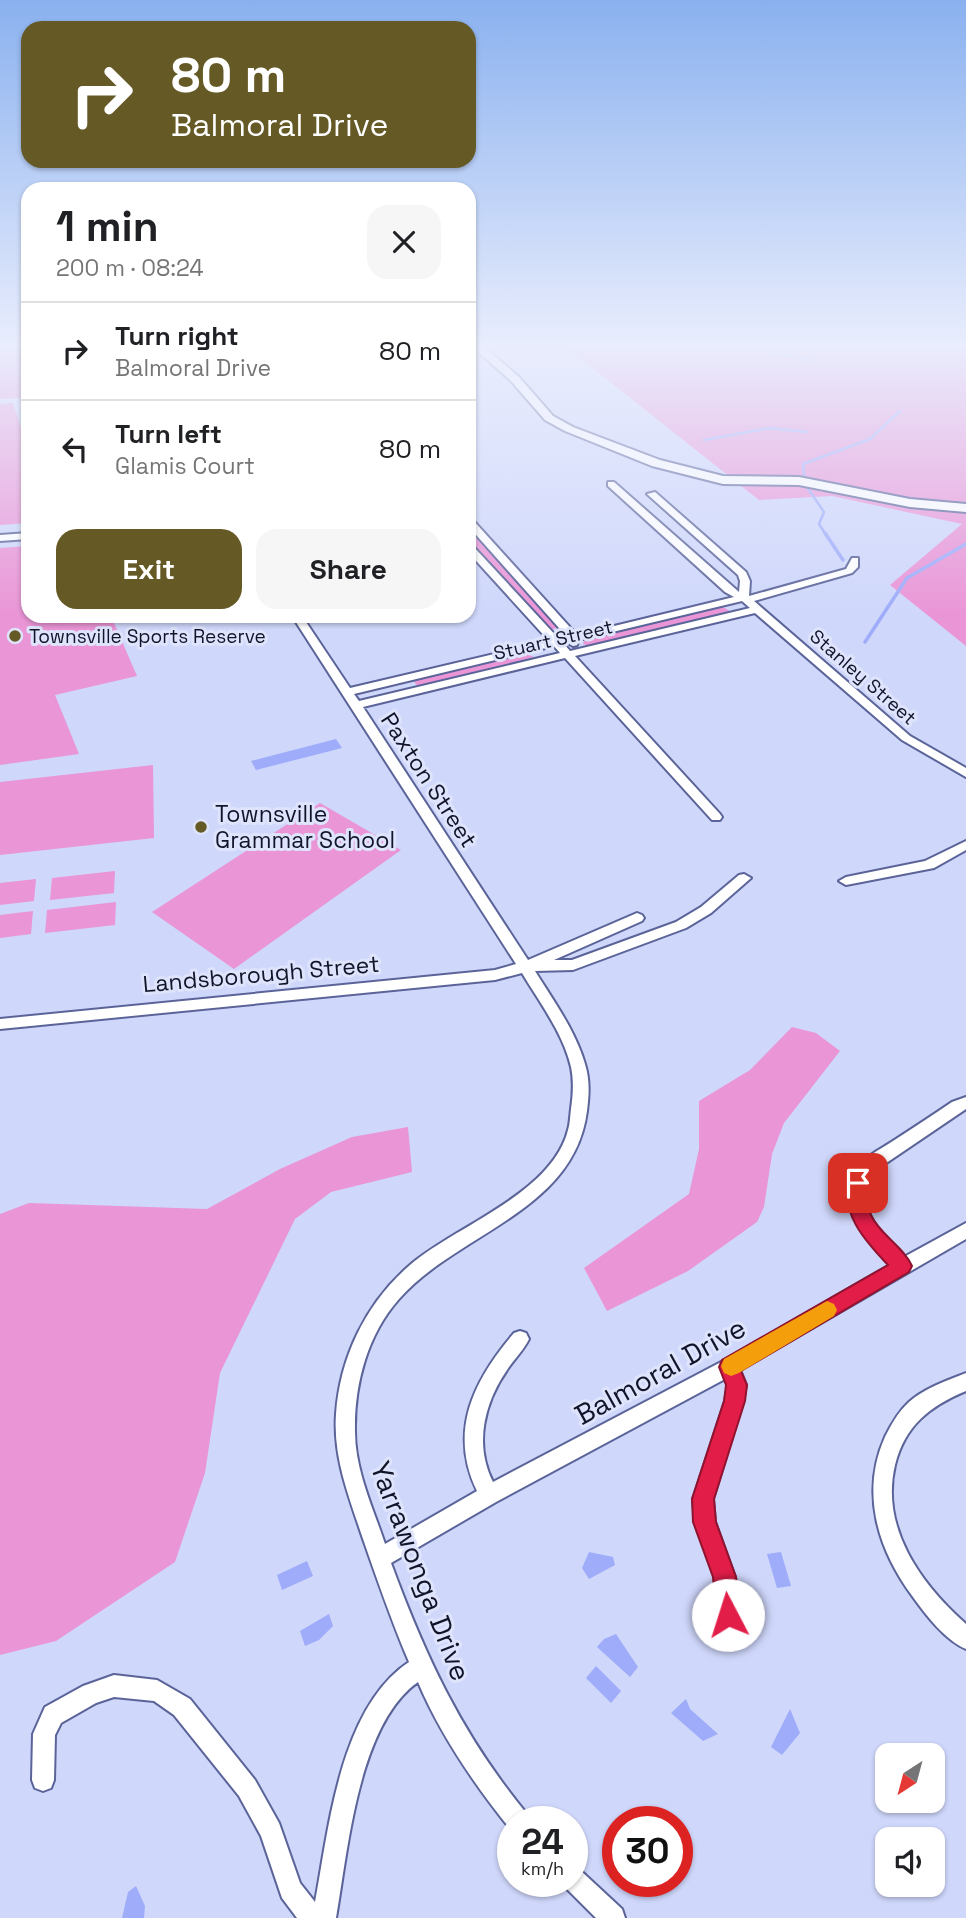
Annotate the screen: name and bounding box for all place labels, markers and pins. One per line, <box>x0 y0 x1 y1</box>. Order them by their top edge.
place label: Townsville Sports Reserve <box>29 624 266 649</box>
marker: Townsville Sports Reserve <box>7 628 23 644</box>
place label: Townsville Grammar School <box>215 799 395 855</box>
marker: Townsville Grammar School <box>193 819 209 835</box>
pin <box>828 1153 888 1213</box>

